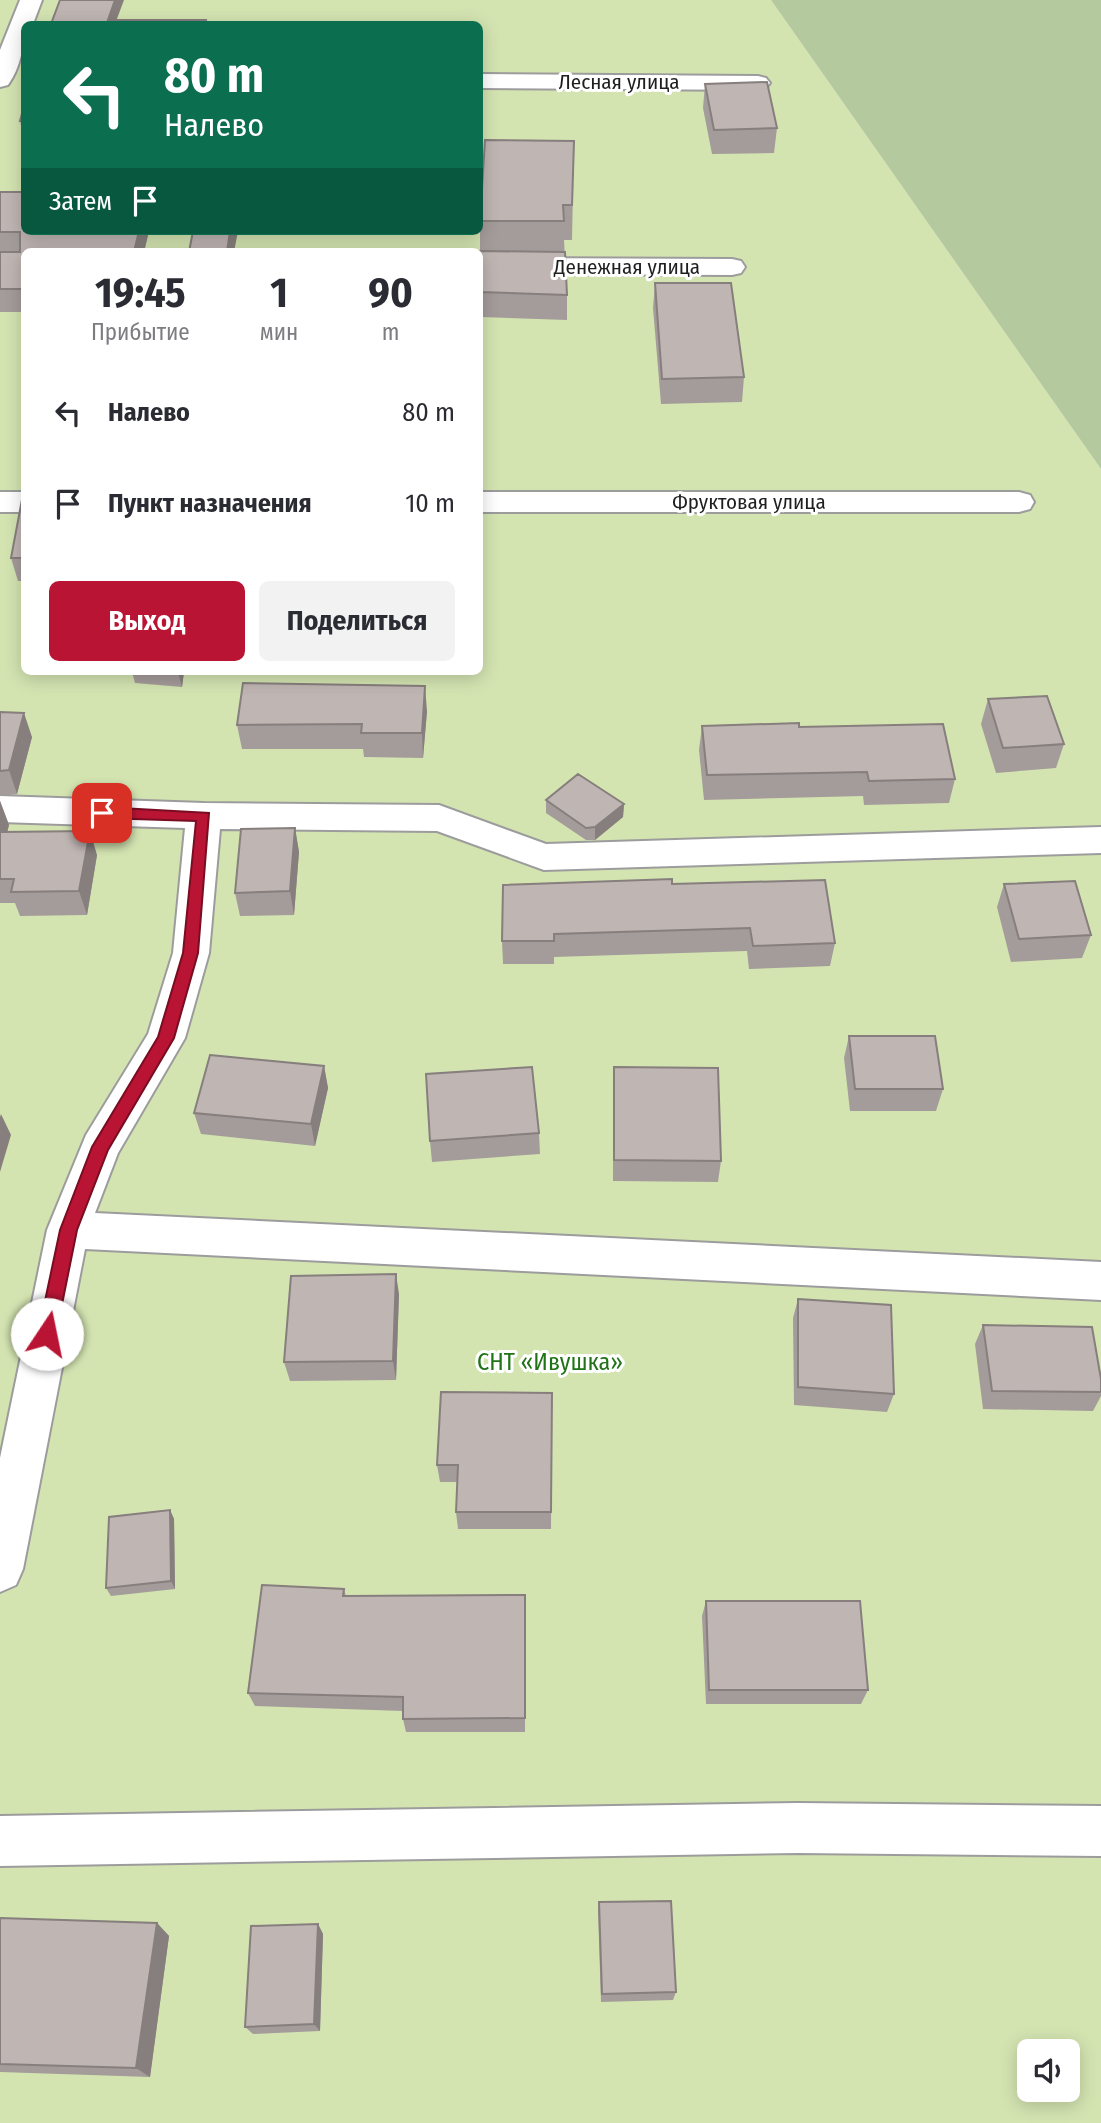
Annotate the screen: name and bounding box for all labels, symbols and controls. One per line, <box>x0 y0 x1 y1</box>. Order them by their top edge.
text: 80 m <box>164 46 264 105</box>
icon: left <box>49 49 140 140</box>
street label: Лесная улица <box>558 69 680 95</box>
text: Налево <box>164 106 264 144</box>
icon: arrive <box>126 182 164 220</box>
text: Затем <box>49 186 112 217</box>
street label: Денежная улица <box>553 254 700 280</box>
text: 19:45 <box>95 268 186 318</box>
text: 1 <box>270 268 288 318</box>
text: 90 <box>368 268 413 318</box>
text: Прибытие <box>91 318 190 346</box>
text: мин <box>260 318 298 346</box>
text: m <box>382 318 399 346</box>
icon: left <box>49 394 87 432</box>
text: Налево <box>108 397 190 428</box>
text: 80 m <box>402 397 455 428</box>
icon: arrive <box>49 485 87 523</box>
text: Пункт назначения <box>108 488 312 519</box>
text: 10 m <box>405 488 455 519</box>
street label: Фруктовая улица <box>672 489 826 515</box>
button: Выход <box>49 581 245 661</box>
button: Поделиться <box>259 581 455 661</box>
pin <box>72 783 132 843</box>
icon: arrive <box>83 794 121 832</box>
position arrow <box>10 1297 84 1371</box>
park label: СНТ «Ивушка» <box>477 1348 623 1376</box>
map controls <box>1017 2039 1080 2102</box>
button: sound <box>1017 2039 1080 2102</box>

